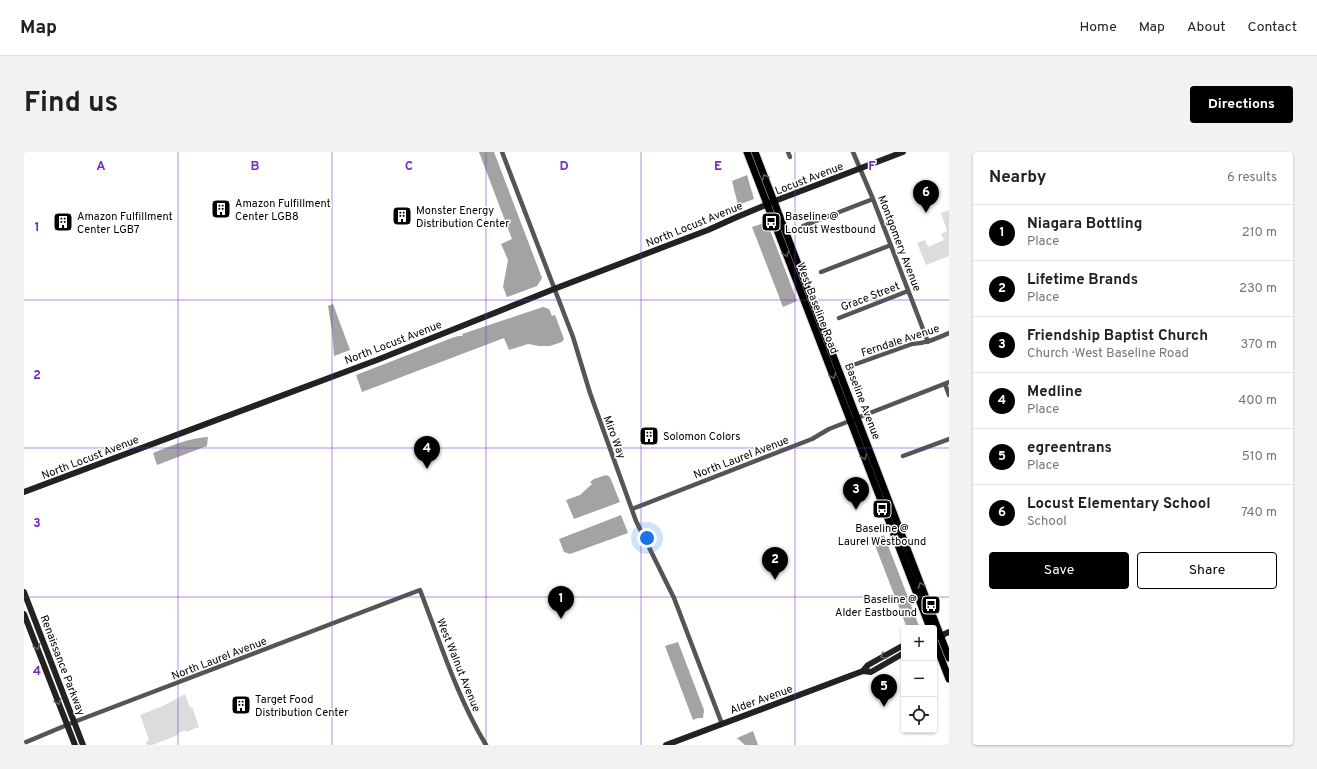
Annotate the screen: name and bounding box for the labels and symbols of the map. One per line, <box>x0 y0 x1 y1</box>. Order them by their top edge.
text: A <box>96 159 106 175</box>
text: B <box>251 159 260 175</box>
text: C <box>405 159 413 175</box>
text: D <box>559 159 569 175</box>
text: E <box>714 159 722 175</box>
street label: Locust Avenue <box>773 159 846 198</box>
text: F <box>868 159 876 175</box>
one-way arrow <box>762 173 770 181</box>
pin: 6 <box>913 180 939 213</box>
street label: Montgomery Avenue <box>874 193 924 293</box>
place label: Amazon Fulfillment Center LGB8 <box>235 197 331 224</box>
building icon: Amazon Fulfillment Center LGB8 <box>210 198 232 220</box>
street label: North Locust Avenue <box>644 199 745 251</box>
place label: Monster Energy Distribution Center <box>416 204 510 231</box>
building icon: Monster Energy Distribution Center <box>391 205 413 227</box>
place label: Amazon Fulfillment Center LGB7 <box>77 210 173 237</box>
place label: Baseline @ Locust Westbound <box>785 210 876 237</box>
building icon: Amazon Fulfillment Center LGB7 <box>52 211 74 233</box>
bus stop icon: Baseline @ Locust Westbound <box>760 211 782 233</box>
text: 1 <box>34 220 40 236</box>
one-way arrow <box>782 251 790 258</box>
street label: West Baseline Road <box>793 261 841 356</box>
street label: Grace Street <box>839 279 902 315</box>
street label: North Locust Avenue <box>343 318 444 368</box>
street label: Ferndale Avenue <box>859 322 941 360</box>
street label: Baseline Avenue <box>841 361 883 442</box>
text: 2 <box>33 368 41 384</box>
one-way arrow <box>828 372 836 379</box>
street label: Miro Way <box>600 414 628 461</box>
building icon: Solomon Colors <box>638 425 660 447</box>
place label: Solomon Colors <box>663 430 740 444</box>
street label: North Locust Avenue <box>40 433 141 483</box>
street label: North Laurel Avenue <box>692 433 791 483</box>
pin: 4 <box>414 436 440 469</box>
one-way arrow <box>860 454 868 461</box>
pin: 3 <box>843 477 869 510</box>
bus stop icon: Baseline @ Laurel Westbound <box>871 498 893 520</box>
text: 3 <box>33 516 41 532</box>
place label: Baseline @ Laurel Westbound <box>838 522 926 549</box>
your location <box>637 528 657 548</box>
pin: 2 <box>762 547 788 580</box>
one-way arrow <box>918 582 926 589</box>
pin: 1 <box>548 586 574 619</box>
place label: Baseline @ Alder Eastbound <box>835 593 917 620</box>
bus stop icon: Baseline @ Alder Eastbound <box>920 594 942 616</box>
street label: Renaissance Parkway <box>36 613 88 718</box>
street label: West Walnut Avenue <box>433 617 483 714</box>
street label: North Laurel Avenue <box>170 634 269 684</box>
one-way arrow <box>32 644 40 651</box>
one-way arrow <box>879 652 887 659</box>
text: 4 <box>33 664 41 680</box>
pin: 5 <box>871 674 897 707</box>
street label: Alder Avenue <box>728 682 795 718</box>
place label: Target Food Distribution Center <box>255 693 349 720</box>
building icon: Target Food Distribution Center <box>230 694 252 716</box>
one-way arrow <box>54 699 62 706</box>

